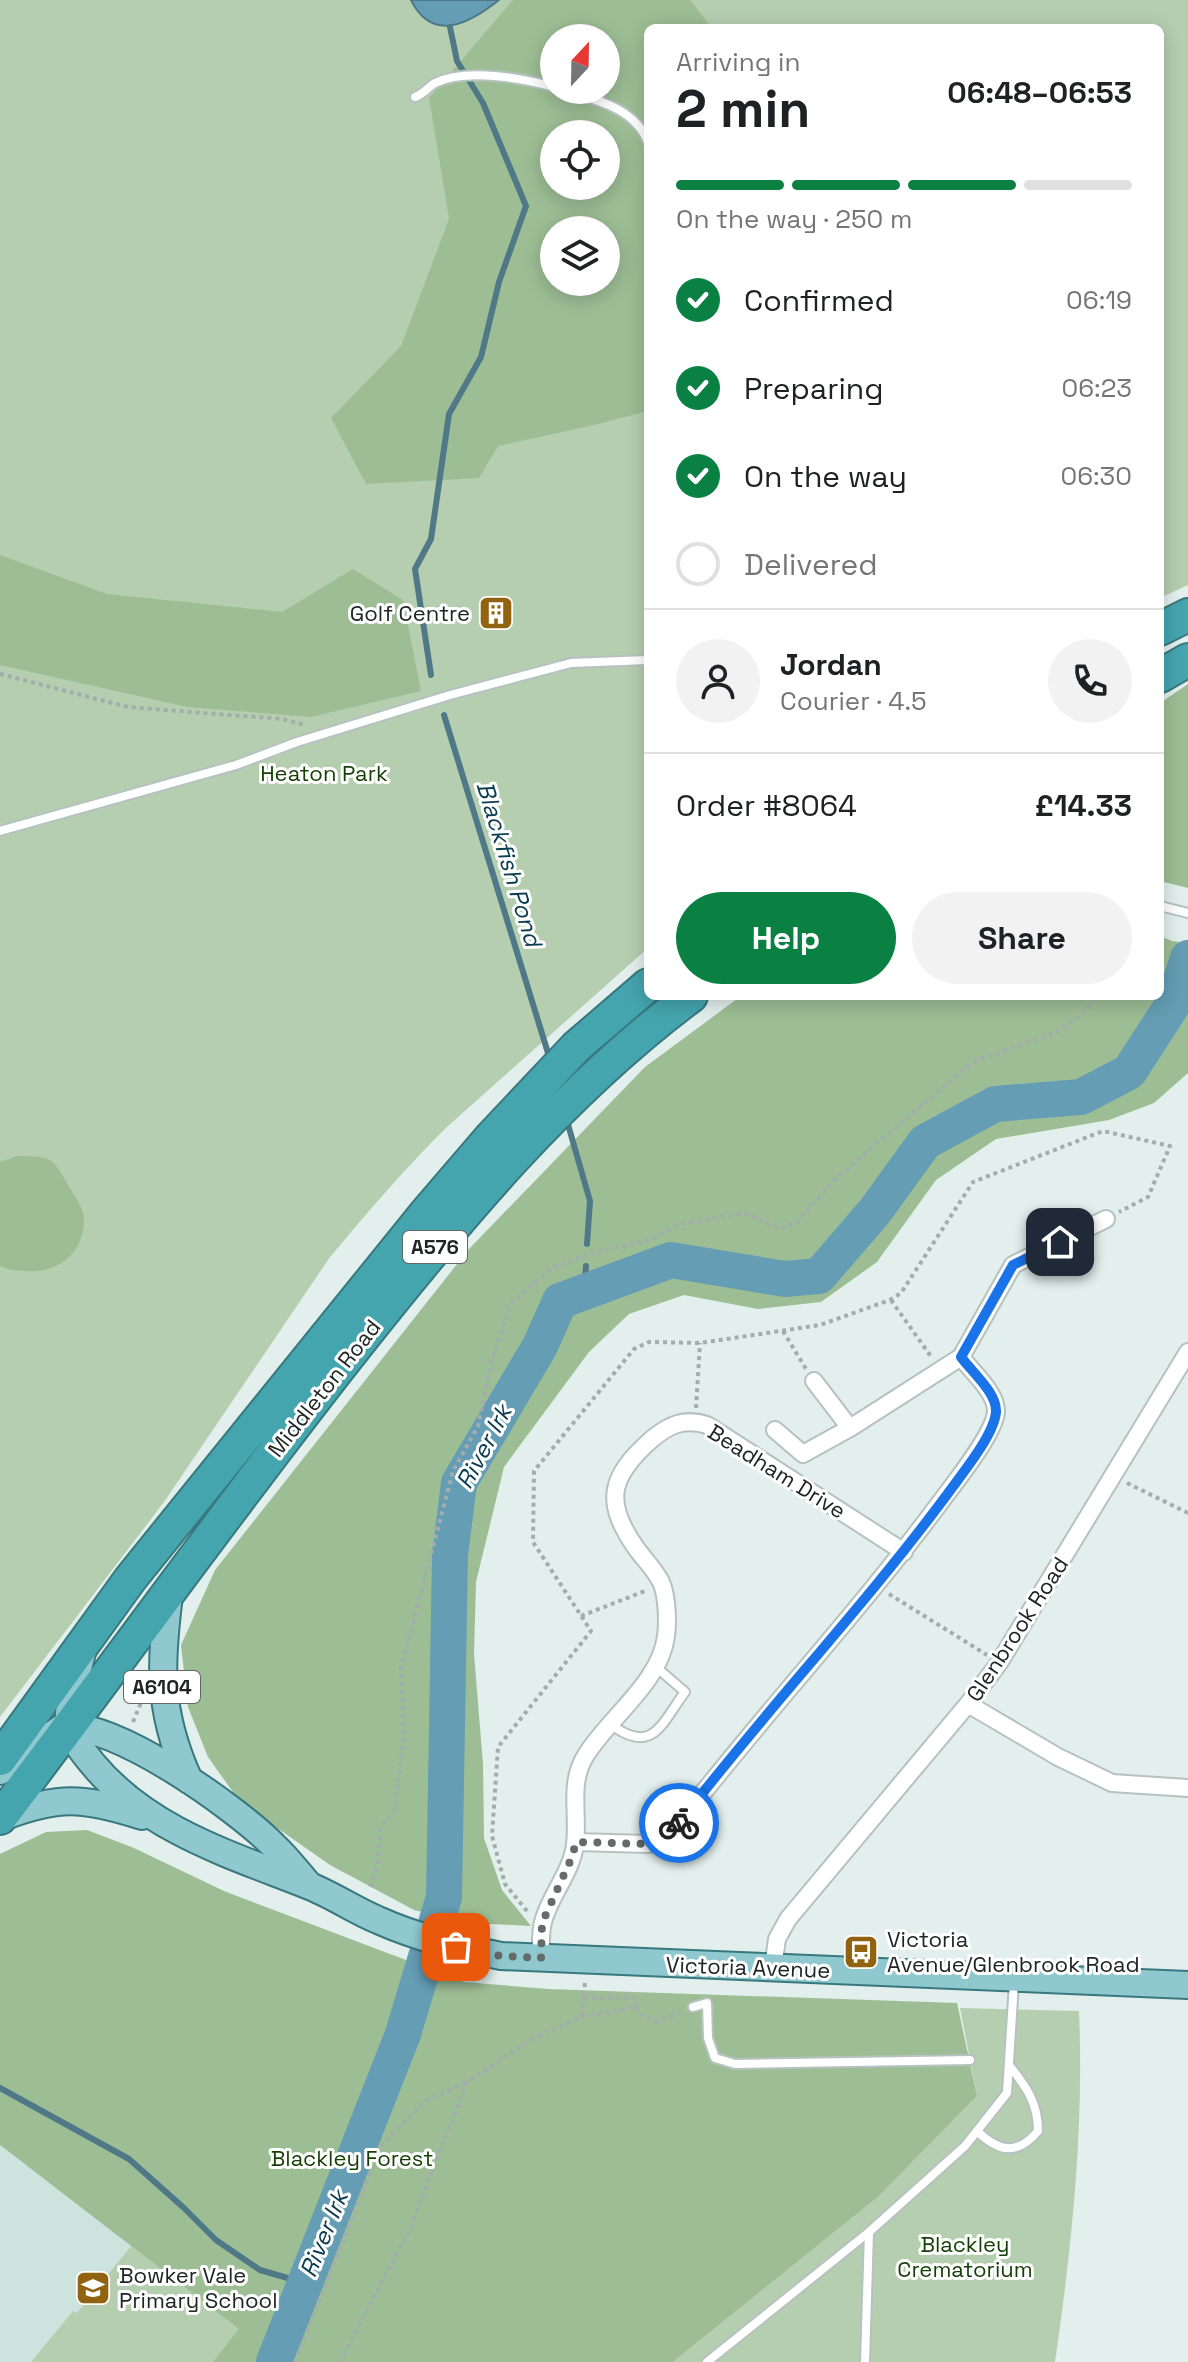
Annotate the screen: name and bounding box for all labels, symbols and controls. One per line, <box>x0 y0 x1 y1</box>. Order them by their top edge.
north arrow <box>540 24 620 104</box>
map controls <box>540 24 620 296</box>
text: Arriving in <box>676 45 800 79</box>
text: 06:48–06:53 <box>947 73 1132 112</box>
text: 2 min <box>676 76 810 142</box>
button: locate <box>540 120 620 200</box>
text: On the way · 250 m <box>676 202 912 236</box>
button: layers <box>540 216 620 296</box>
icon: check <box>676 278 720 322</box>
text: Confirmed <box>744 281 894 320</box>
text: 06:19 <box>1066 283 1132 317</box>
icon: check <box>676 366 720 410</box>
text: Preparing <box>744 369 883 408</box>
text: 06:23 <box>1062 371 1132 405</box>
icon: check <box>676 454 720 498</box>
text: On the way <box>744 457 907 496</box>
text: 06:30 <box>1060 459 1132 493</box>
text: Delivered <box>744 545 878 584</box>
building icon: Golf Centre <box>477 594 515 632</box>
place label: Golf Centre <box>350 599 470 627</box>
button: person <box>676 639 760 723</box>
button: phone <box>1048 639 1132 723</box>
text: Jordan <box>780 645 882 684</box>
text: Courier · 4.5 <box>780 684 927 718</box>
park label: Heaton Park <box>260 759 388 787</box>
water label: Blackfish Pond <box>470 778 550 953</box>
text: Order #8064 <box>676 786 857 825</box>
text: £14.33 <box>1035 786 1132 825</box>
button: Help <box>676 892 896 984</box>
button: Share <box>912 892 1132 984</box>
pin <box>1026 1208 1094 1276</box>
icon: home <box>1038 1220 1082 1264</box>
road number: A576 <box>403 1231 467 1263</box>
street label: Middleton Road <box>261 1314 387 1462</box>
water label: River Irk <box>449 1397 520 1494</box>
street label: Beadham Drive <box>703 1417 851 1525</box>
street label: Glenbrook Road <box>960 1551 1074 1707</box>
road number: A6104 <box>124 1671 200 1703</box>
courier <box>639 1783 719 1863</box>
icon: bike <box>657 1801 701 1845</box>
pin <box>422 1913 490 1981</box>
icon: bag <box>434 1925 478 1969</box>
place label: Victoria Avenue/Glenbrook Road <box>887 1925 1140 1978</box>
bus stop icon: Victoria Avenue/Glenbrook Road <box>842 1933 880 1971</box>
street label: Victoria Avenue <box>665 1950 831 1984</box>
park label: Blackley Forest <box>271 2144 433 2172</box>
water label: River Irk <box>292 2183 356 2282</box>
park label: Blackley Crematorium <box>897 2230 1033 2283</box>
place label: Bowker Vale Primary School <box>119 2261 278 2314</box>
school or university icon: Bowker Vale Primary School <box>74 2269 112 2307</box>

